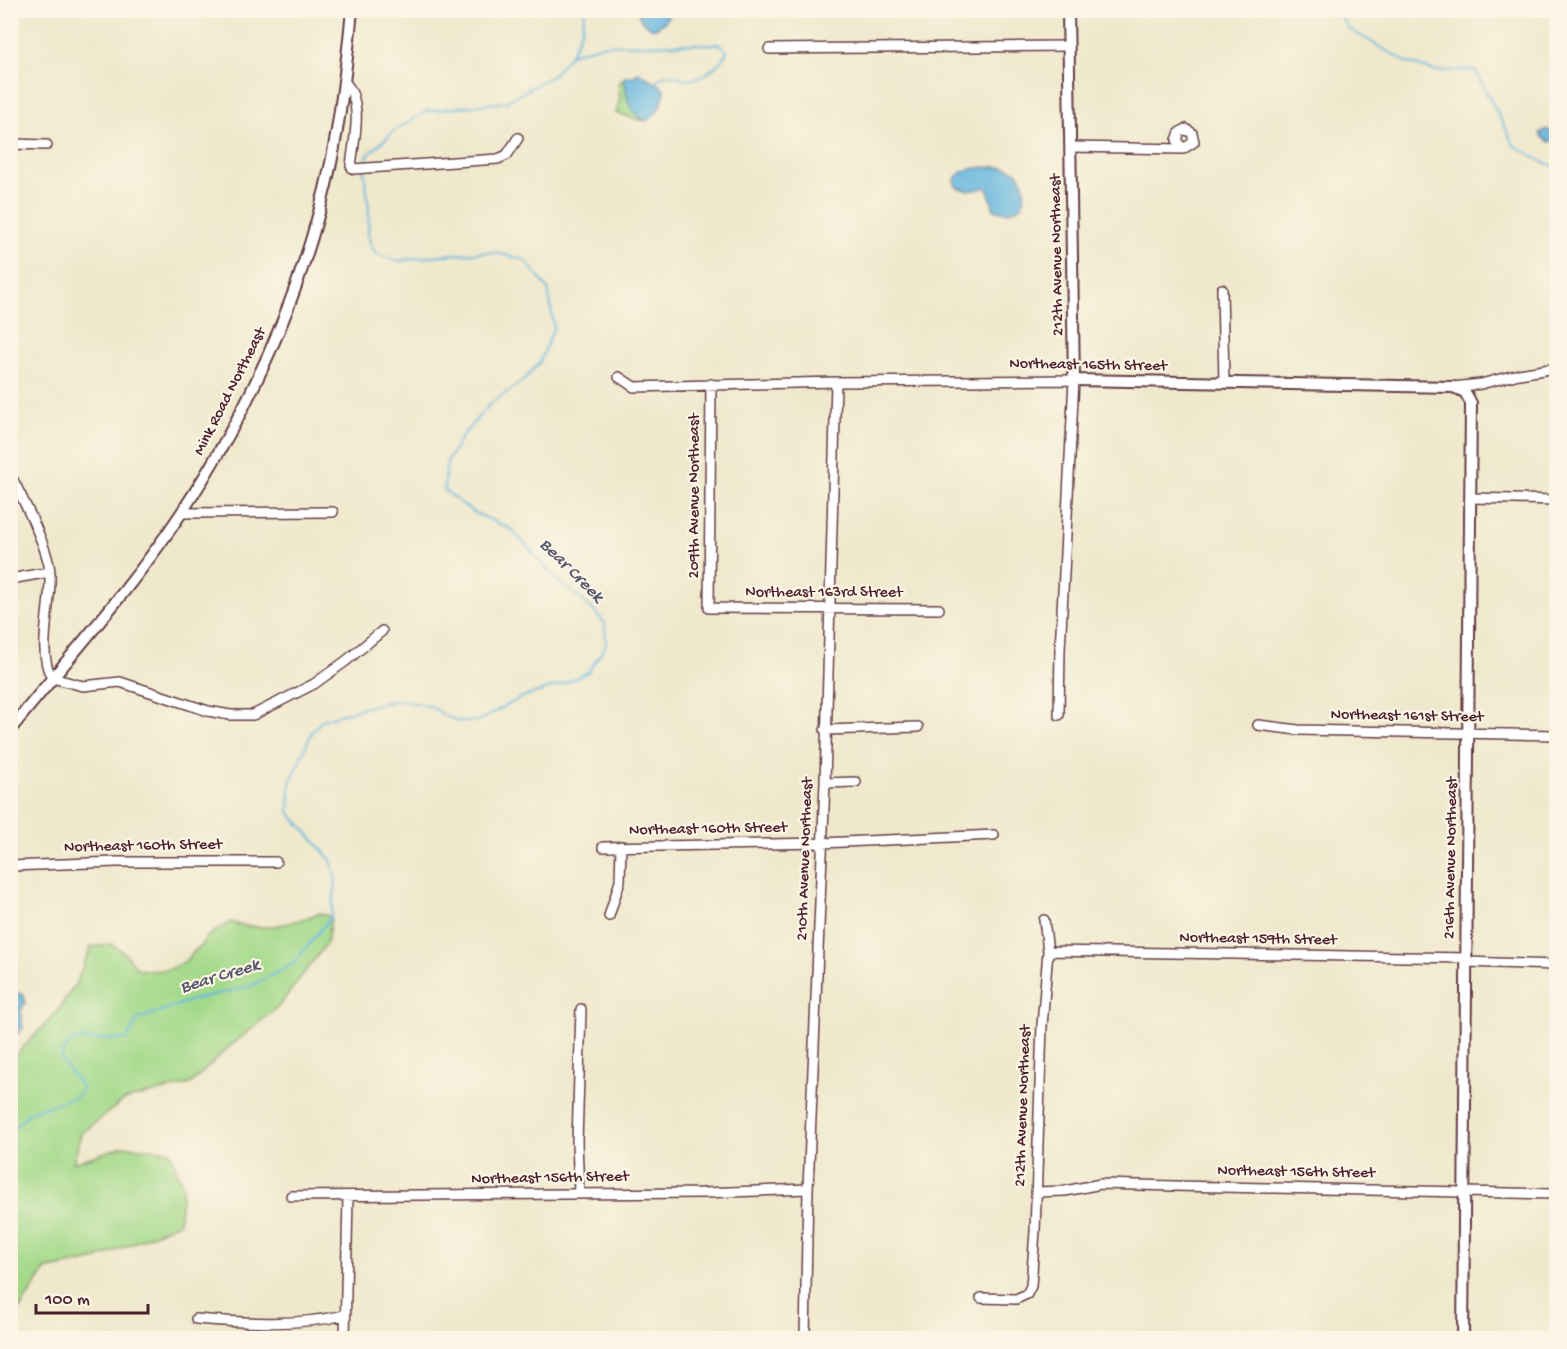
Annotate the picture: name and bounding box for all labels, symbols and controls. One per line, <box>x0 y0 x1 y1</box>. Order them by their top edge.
street label: 212th Avenue Northeast <box>1047 172 1069 336</box>
street label: Mink Road Northeast <box>191 324 272 459</box>
street label: Northeast 165th Street <box>1009 355 1168 377</box>
street label: 209th Avenue Northeast <box>686 412 705 578</box>
water label: Bear Creek <box>535 535 609 609</box>
street label: Northeast 163rd Street <box>745 584 904 603</box>
street label: Northeast 161st Street <box>1330 706 1485 728</box>
street label: 216th Avenue Northeast <box>1441 775 1463 939</box>
street label: 210th Avenue Northeast <box>794 776 818 941</box>
street label: Northeast 160th Street <box>629 819 789 841</box>
street label: Northeast 160th Street <box>64 836 224 858</box>
street label: Northeast 159th Street <box>1179 929 1338 951</box>
water label: Bear Creek <box>178 954 264 999</box>
street label: 212th Avenue Northeast <box>1012 1023 1036 1187</box>
street label: Northeast 156th Street <box>1217 1162 1376 1184</box>
street label: Northeast 156th Street <box>471 1168 630 1190</box>
scale bar <box>36 1277 148 1315</box>
text: 100 m <box>44 1290 90 1311</box>

